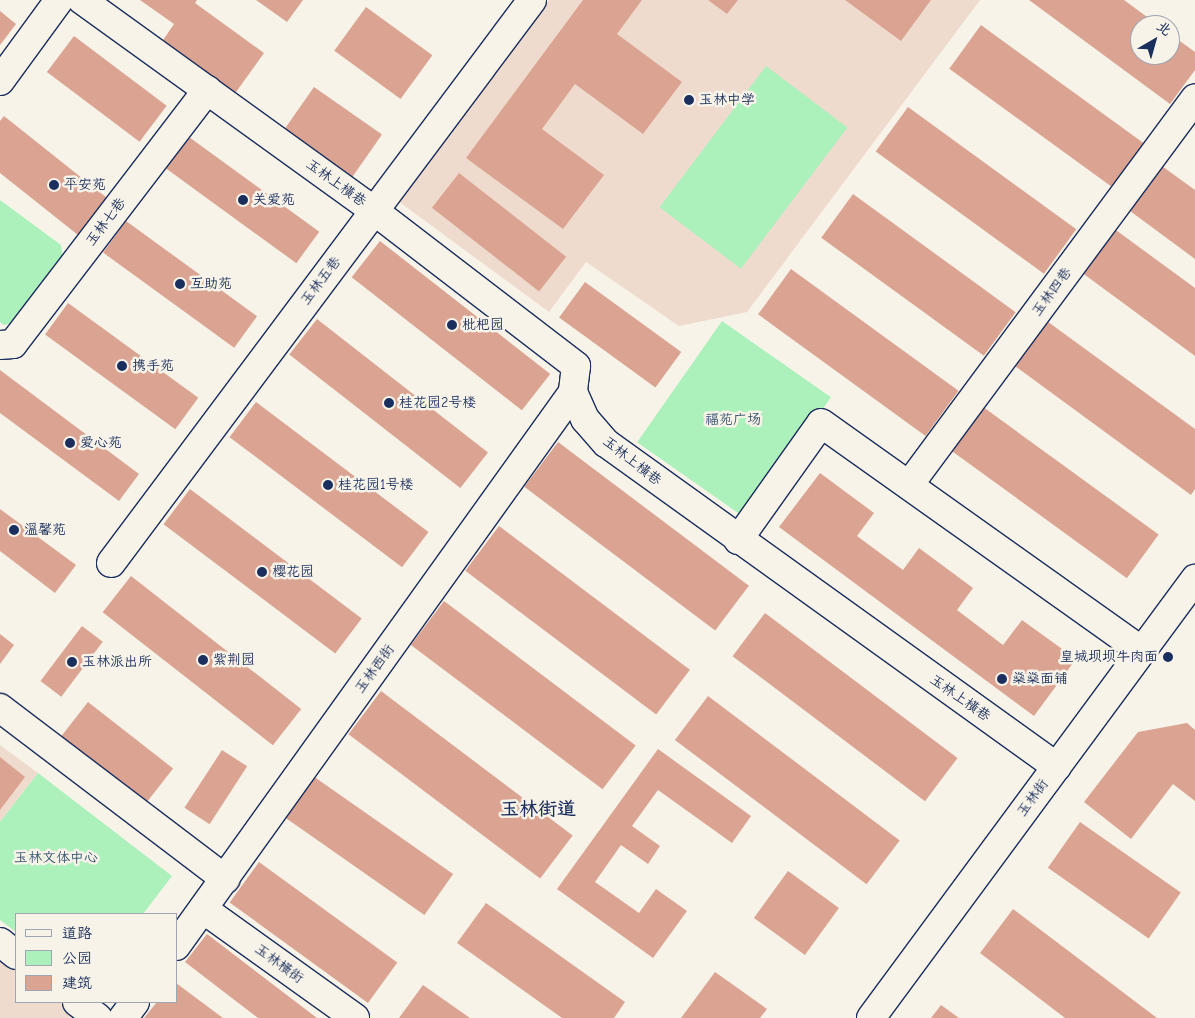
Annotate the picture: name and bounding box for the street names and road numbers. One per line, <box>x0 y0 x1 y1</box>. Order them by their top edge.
street label: 玉林上横巷 <box>303 156 369 210</box>
street label: 玉林七巷 <box>82 195 130 249</box>
street label: 玉林五巷 <box>297 254 345 308</box>
street label: 玉林四巷 <box>1029 264 1075 320</box>
street label: 玉林上横巷 <box>599 433 665 489</box>
street label: 玉林西街 <box>352 641 398 697</box>
street label: 玉林上横巷 <box>927 671 993 725</box>
street label: 玉林街 <box>1014 776 1052 820</box>
street label: 玉林横街 <box>251 941 307 987</box>

